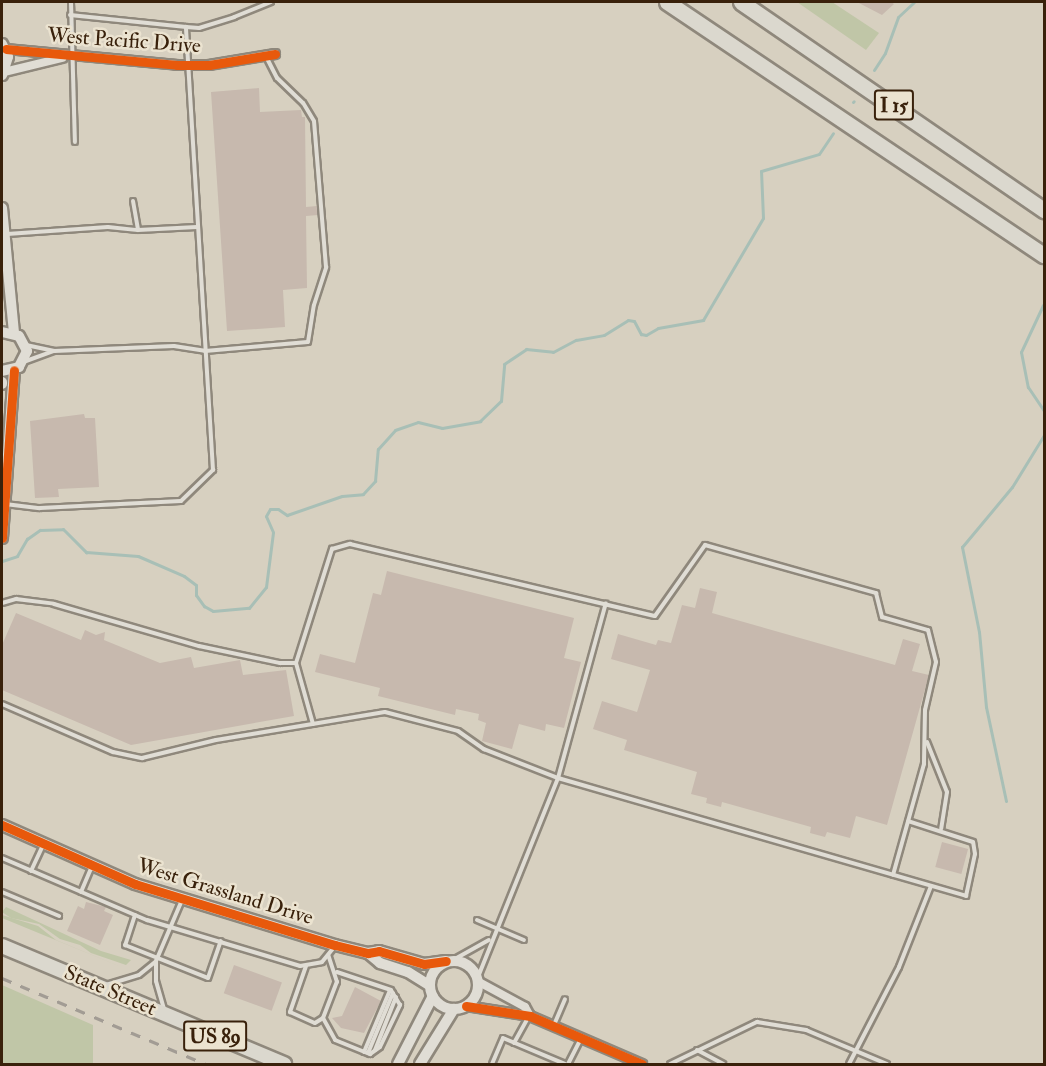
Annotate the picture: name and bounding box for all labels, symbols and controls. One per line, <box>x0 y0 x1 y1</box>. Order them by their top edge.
street label: West Pacific Drive <box>46 23 202 59</box>
road number: I 15 <box>873 88 915 122</box>
street label: West Grassland Drive <box>134 853 316 931</box>
street label: State Street <box>60 960 160 1022</box>
road number: US 89 <box>182 1019 248 1053</box>

